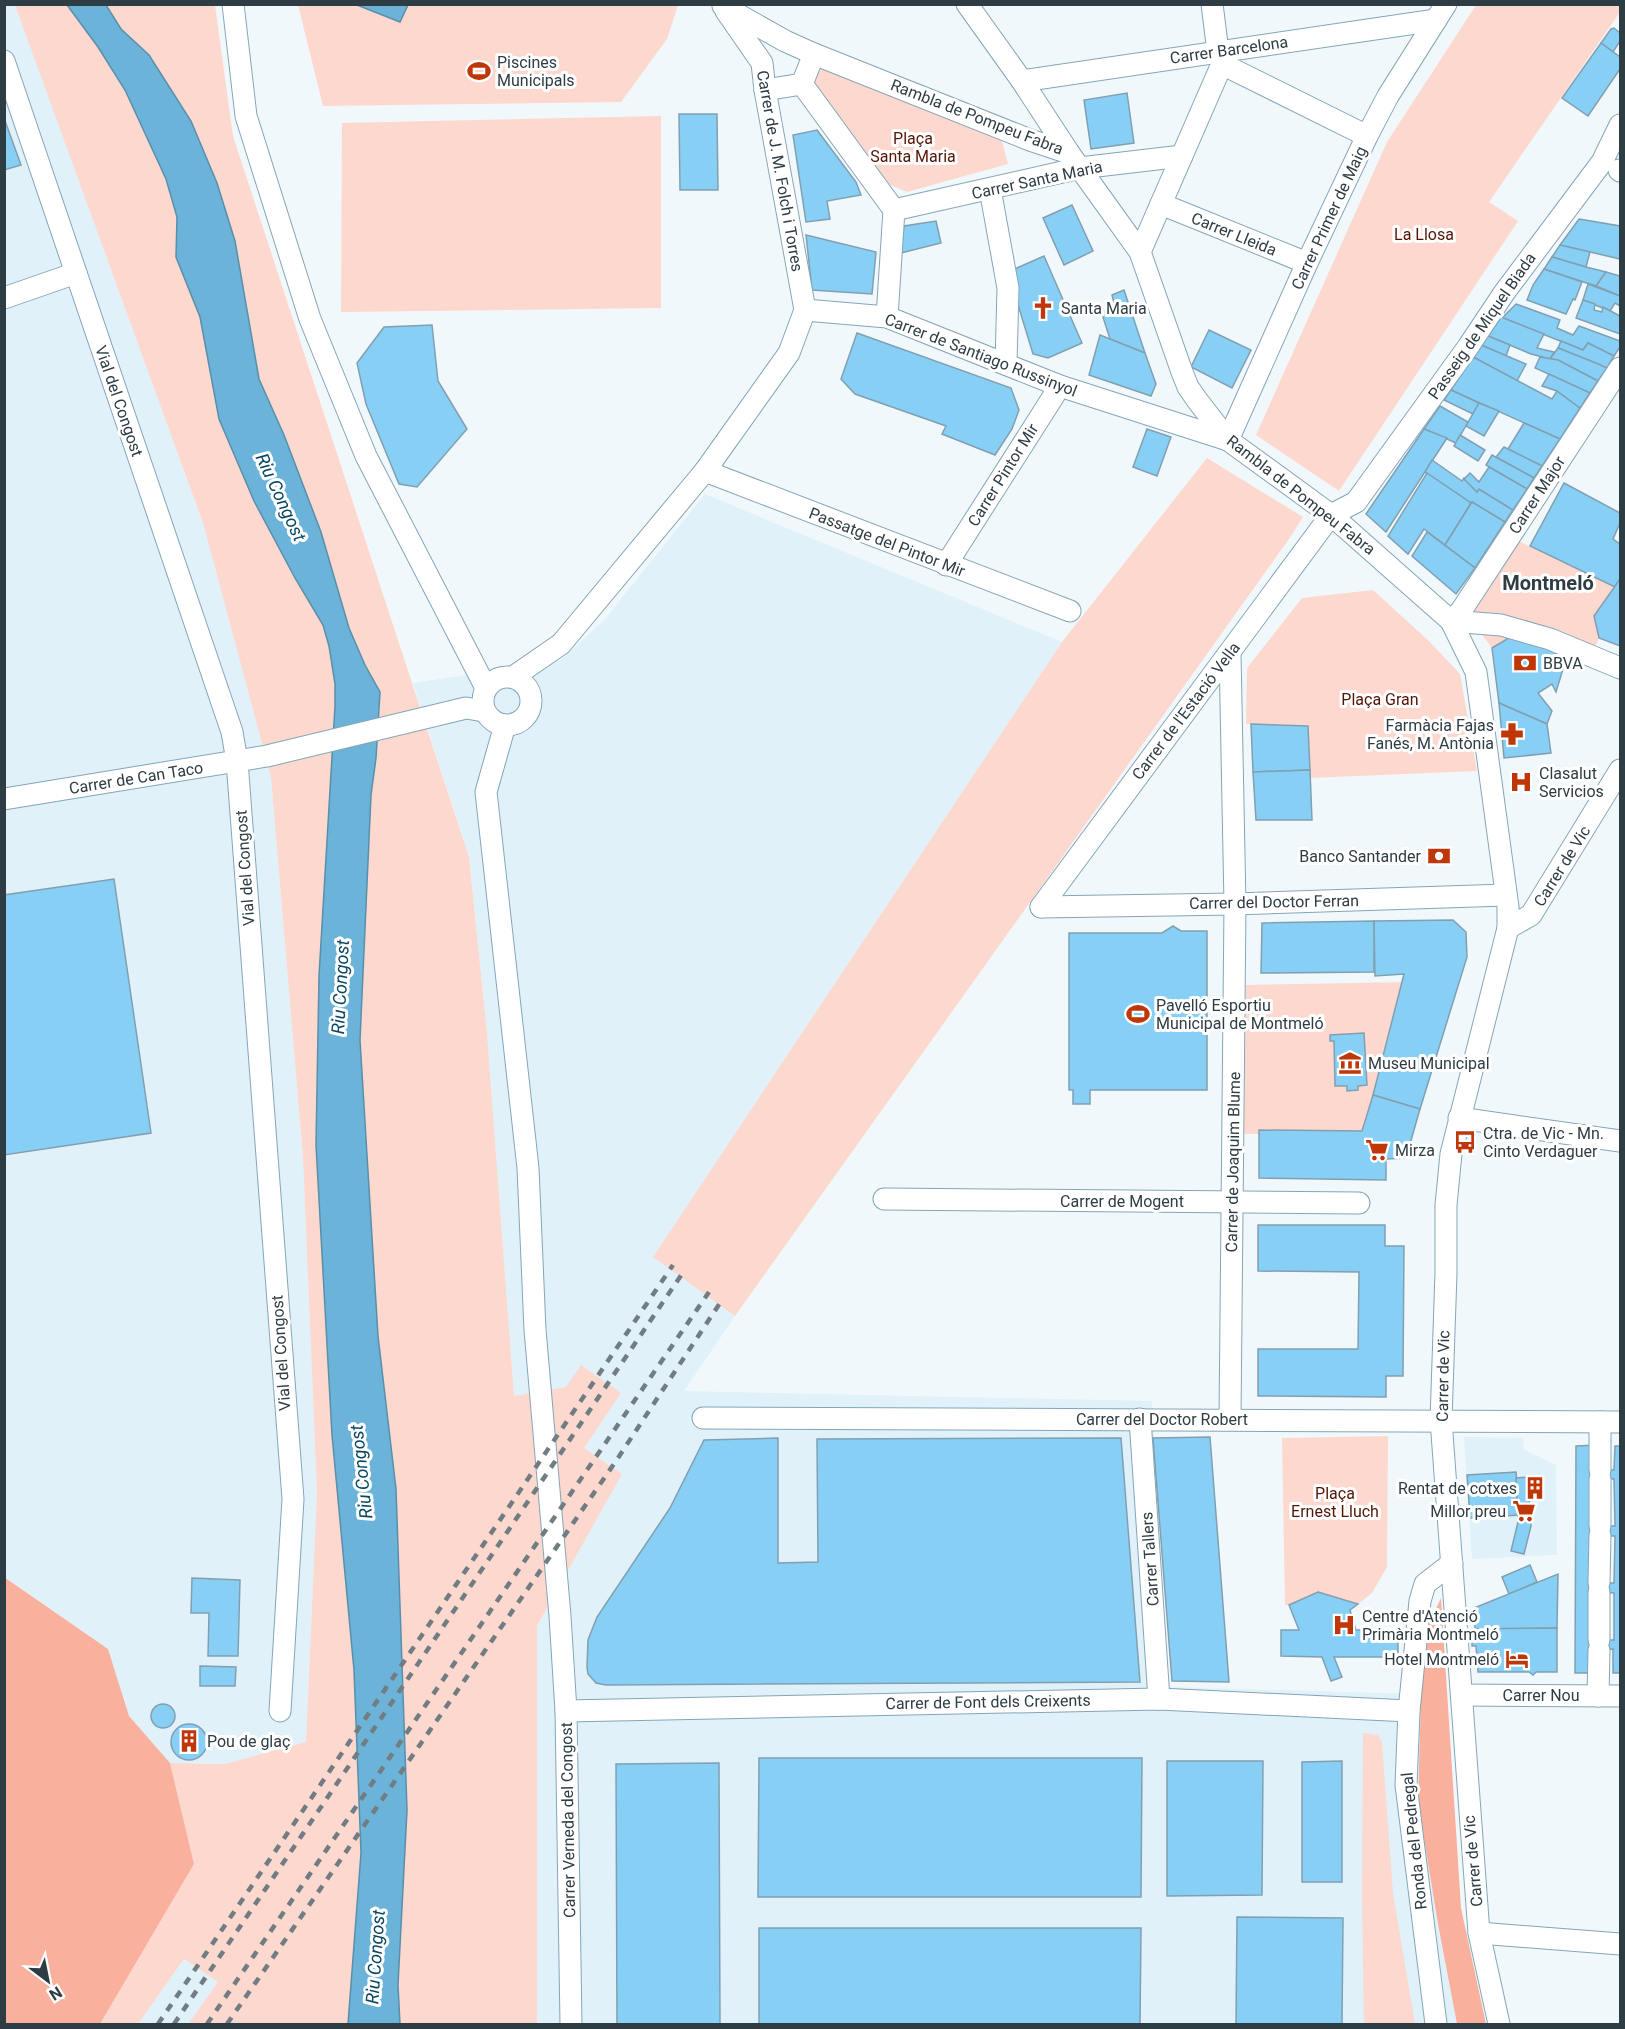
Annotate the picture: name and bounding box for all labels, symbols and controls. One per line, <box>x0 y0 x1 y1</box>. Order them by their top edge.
street label: Carrer Barcelona <box>1169 32 1289 68</box>
place label: Piscines Municipals <box>497 53 575 90</box>
sports icon: Piscines Municipals <box>466 58 492 84</box>
street label: Carrer de J. M. Folch i Torres <box>753 69 807 273</box>
street label: Rambla de Pompeu Fabra <box>888 75 1066 159</box>
park label: Plaça Santa Maria <box>870 129 956 166</box>
street label: Carrer Primer de Maig <box>1287 143 1371 293</box>
street label: Carrer Santa Maria <box>970 157 1104 203</box>
street label: Carrer Lleida <box>1189 208 1279 260</box>
park label: La Llosa <box>1394 225 1454 244</box>
street label: Passeig de Miquel Biada <box>1424 249 1540 403</box>
church icon: Santa Maria <box>1030 295 1056 321</box>
place label: Santa Maria <box>1061 299 1147 318</box>
street label: Carrer de Santiago Russinyol <box>882 309 1080 401</box>
street label: Vial del Congost <box>91 343 147 459</box>
street label: Carrer Pintor Mir <box>964 420 1042 530</box>
street label: Rambla de Pompeu Fabra <box>1223 431 1379 559</box>
water label: Riu Congost <box>252 450 311 545</box>
street label: Carrer Major <box>1505 452 1569 537</box>
street label: Passatge del Pintor Mir <box>806 503 968 581</box>
district label: Montmeló <box>1502 571 1594 595</box>
street label: Carrer de l'Estació Vella <box>1128 638 1244 784</box>
bank icon: BBVA <box>1512 650 1538 676</box>
place label: BBVA <box>1543 654 1583 673</box>
park label: Plaça Gran <box>1341 690 1419 709</box>
place label: Farmàcia Fajas Fanés, M. Antònia <box>1367 716 1494 753</box>
pharmacy icon: Farmàcia Fajas Fanés, M. Antònia <box>1499 721 1525 747</box>
street label: Carrer de Can Taco <box>68 758 204 798</box>
place label: Clasalut Servicios <box>1539 764 1604 801</box>
hospital icon: Clasalut Servicios <box>1508 769 1534 795</box>
street label: Vial del Congost <box>231 809 259 927</box>
street label: Carrer de Vic <box>1530 822 1594 910</box>
bank icon: Banco Santander <box>1426 843 1452 869</box>
place label: Banco Santander <box>1299 847 1422 866</box>
street label: Carrer del Doctor Ferran <box>1189 891 1359 913</box>
water label: Riu Congost <box>327 939 353 1035</box>
place label: Pavelló Esportiu Municipal de Montmeló <box>1156 996 1324 1033</box>
sports icon: Pavelló Esportiu Municipal de Montmeló <box>1125 1001 1151 1027</box>
museum icon: Museu Municipal <box>1337 1050 1363 1076</box>
place label: Museu Municipal <box>1368 1054 1490 1073</box>
street label: Carrer de Joaquim Blume <box>1222 1071 1244 1253</box>
place label: Ctra. de Vic - Mn. Cinto Verdaguer <box>1483 1124 1604 1161</box>
bus stop icon: Ctra. de Vic - Mn. Cinto Verdaguer <box>1452 1129 1478 1155</box>
supermarket icon: Mirza <box>1364 1137 1390 1163</box>
place label: Mirza <box>1395 1141 1435 1160</box>
street label: Carrer de Mogent <box>1060 1192 1184 1211</box>
street label: Vial del Congost <box>267 1294 295 1412</box>
street label: Carrer de Vic <box>1433 1330 1453 1422</box>
street label: Carrer del Doctor Robert <box>1076 1410 1248 1429</box>
water label: Riu Congost <box>346 1424 376 1520</box>
building icon: Rentat de cotxes <box>1522 1475 1548 1501</box>
place label: Rentat de cotxes <box>1398 1479 1517 1498</box>
park label: Plaça Ernest Lluch <box>1291 1484 1379 1521</box>
supermarket icon: Millor preu <box>1511 1498 1537 1524</box>
place label: Millor preu <box>1430 1502 1506 1521</box>
street label: Carrer Tallers <box>1137 1511 1163 1607</box>
place label: Centre d'Atenció Primària Montmeló <box>1362 1607 1499 1644</box>
hospital icon: Centre d'Atenció Primària Montmeló <box>1331 1612 1357 1638</box>
hotel icon: Hotel Montmeló <box>1504 1646 1530 1672</box>
place label: Hotel Montmeló <box>1384 1650 1499 1669</box>
street label: Carrer Nou <box>1502 1686 1580 1705</box>
street label: Carrer de Font dels Creixents <box>885 1691 1091 1713</box>
street label: Carrer Verneda del Congost <box>557 1722 579 1918</box>
building icon: Pou de glaç <box>176 1728 202 1754</box>
place label: Pou de glaç <box>207 1732 290 1751</box>
street label: Ronda del Pedregal <box>1397 1772 1431 1910</box>
street label: Carrer de Vic <box>1460 1815 1486 1907</box>
water label: Riu Congost <box>361 1909 389 2005</box>
north arrow <box>18 1951 78 2011</box>
text: N <box>46 1982 66 2004</box>

